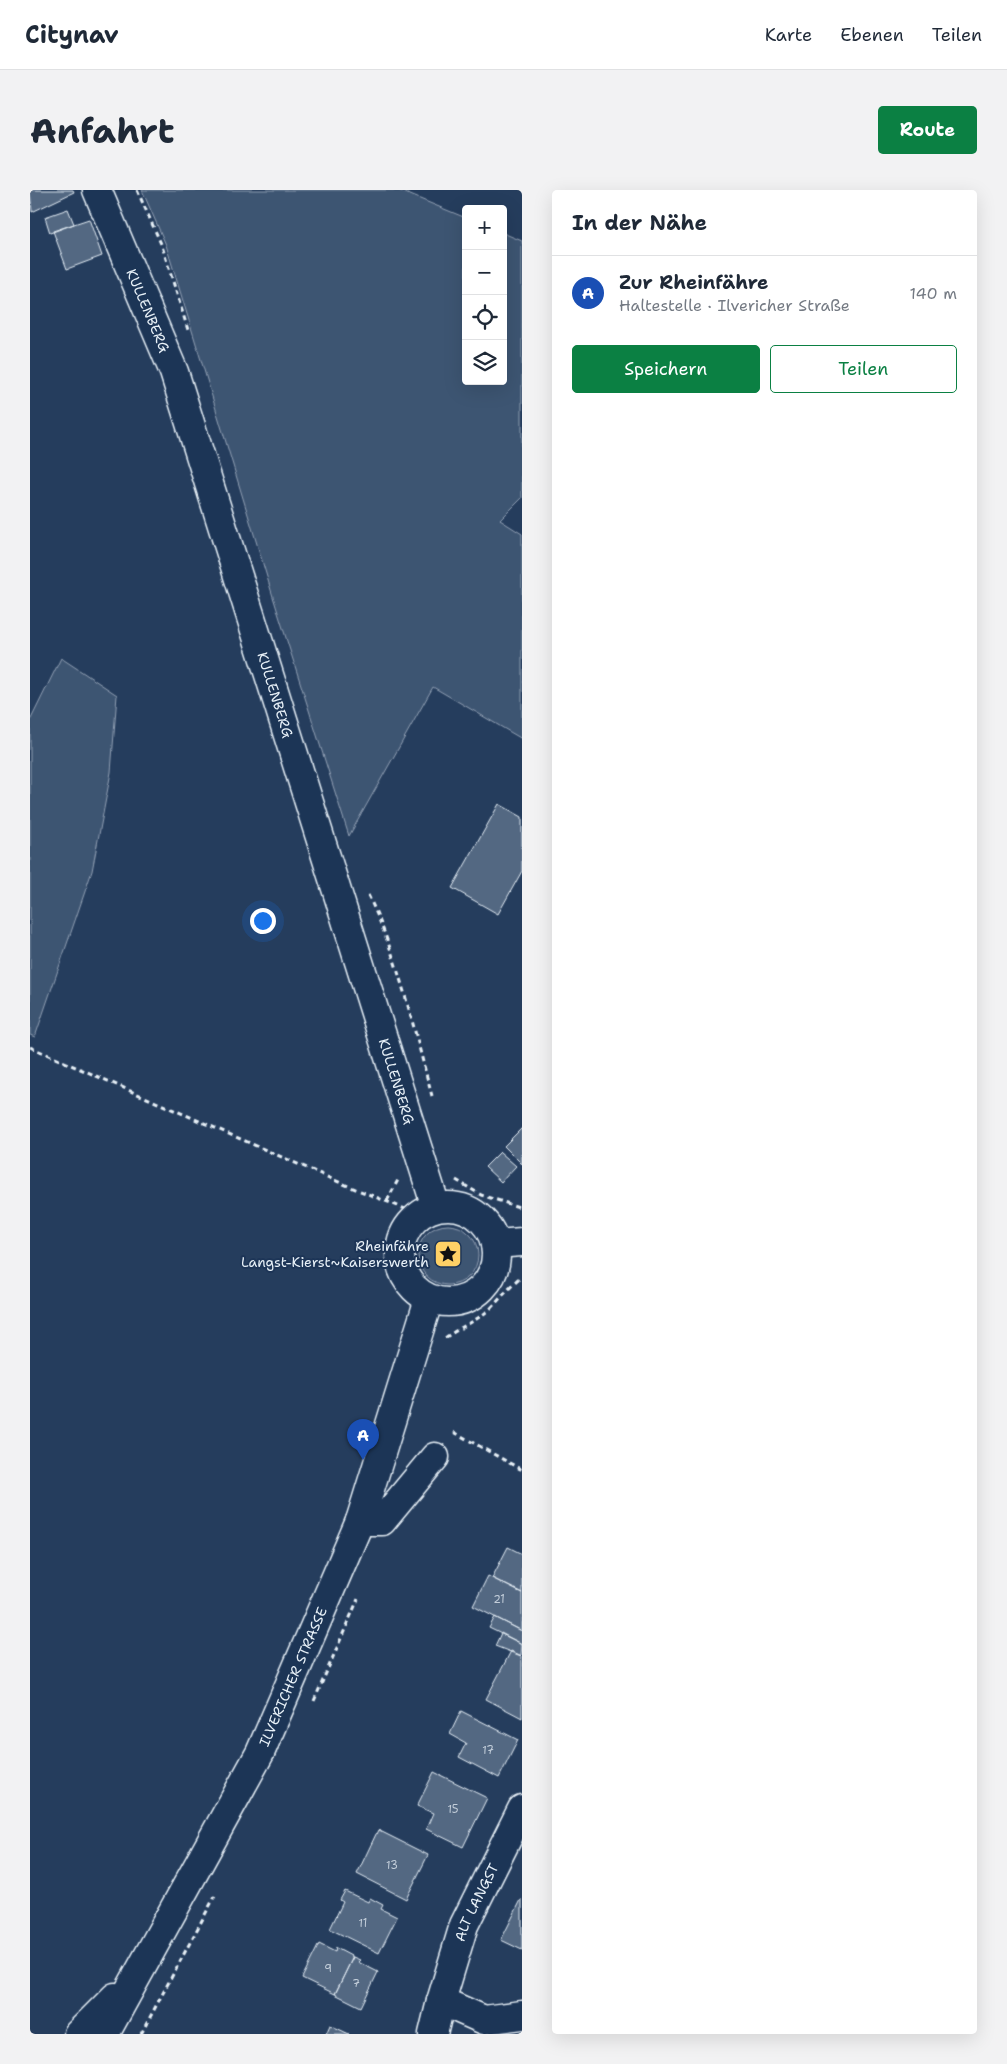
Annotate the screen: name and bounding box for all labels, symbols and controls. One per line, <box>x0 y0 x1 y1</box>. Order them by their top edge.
text: Citynav <box>25 19 119 51</box>
text: Karte <box>765 23 812 47</box>
text: Ebenen <box>840 23 904 47</box>
text: Teilen <box>932 23 982 47</box>
button: Route <box>878 106 977 154</box>
text: Anfahrt <box>30 107 174 154</box>
map controls <box>462 205 507 385</box>
button: + <box>462 205 507 250</box>
text: In der Nähe <box>572 209 707 237</box>
button: − <box>462 250 507 295</box>
street label: KULLENBERG <box>122 266 174 356</box>
text: Zur Rheinfähre <box>619 270 769 295</box>
text: A <box>582 283 594 304</box>
text: 140 m <box>910 283 957 304</box>
button: locate <box>462 295 507 340</box>
text: Haltestelle · Ilvericher Straße <box>619 295 850 316</box>
button: layers <box>462 340 507 385</box>
button: Speichern <box>572 345 760 393</box>
button: Teilen <box>770 345 957 393</box>
street label: KULLENBERG <box>253 650 297 740</box>
your location <box>250 908 276 934</box>
street label: KULLENBERG <box>375 1036 419 1127</box>
place label: Rheinfähre Langst-Kierst~Kaiserswerth <box>241 1237 429 1271</box>
place icon: Rheinfähre Langst-Kierst~Kaiserswerth <box>433 1239 463 1269</box>
pin: A <box>347 1419 379 1460</box>
house number: 21 <box>493 1592 505 1607</box>
street label: ILVERICHER STRASSE <box>255 1604 331 1749</box>
house number: 17 <box>482 1743 494 1758</box>
house number: 15 <box>447 1802 459 1817</box>
house number: 13 <box>386 1858 398 1873</box>
street label: ALT LANGST <box>451 1860 503 1944</box>
house number: 11 <box>359 1916 367 1931</box>
house number: 9 <box>324 1961 332 1976</box>
house number: 7 <box>352 1976 360 1991</box>

